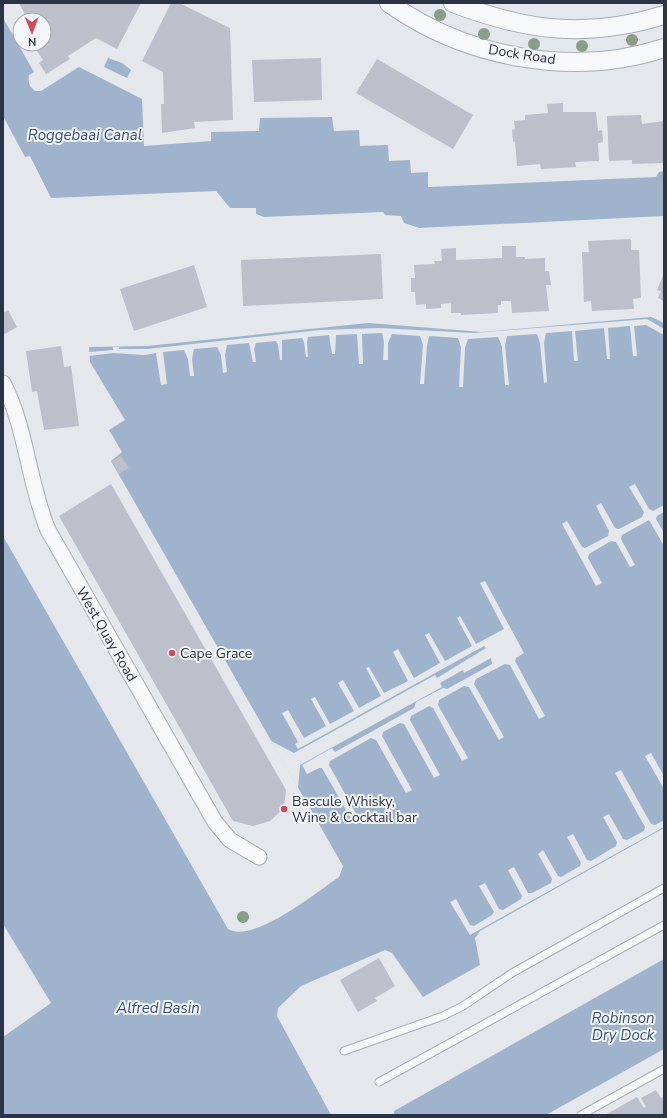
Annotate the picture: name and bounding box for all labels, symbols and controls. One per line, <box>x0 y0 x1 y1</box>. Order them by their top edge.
north arrow <box>12 12 52 52</box>
text: N <box>28 34 36 49</box>
street label: Dock Road <box>487 40 557 69</box>
water label: Roggebaai Canal <box>28 125 142 145</box>
street label: West Quay Road <box>72 583 141 685</box>
place label: Cape Grace <box>180 644 252 663</box>
marker: Cape Grace <box>167 648 177 658</box>
place label: Bascule Whisky, Wine & Cocktail bar <box>292 792 417 827</box>
marker: Bascule Whisky, Wine & Cocktail bar <box>279 804 289 814</box>
water label: Alfred Basin <box>115 998 200 1018</box>
water label: Robinson Dry Dock <box>591 1008 655 1045</box>

